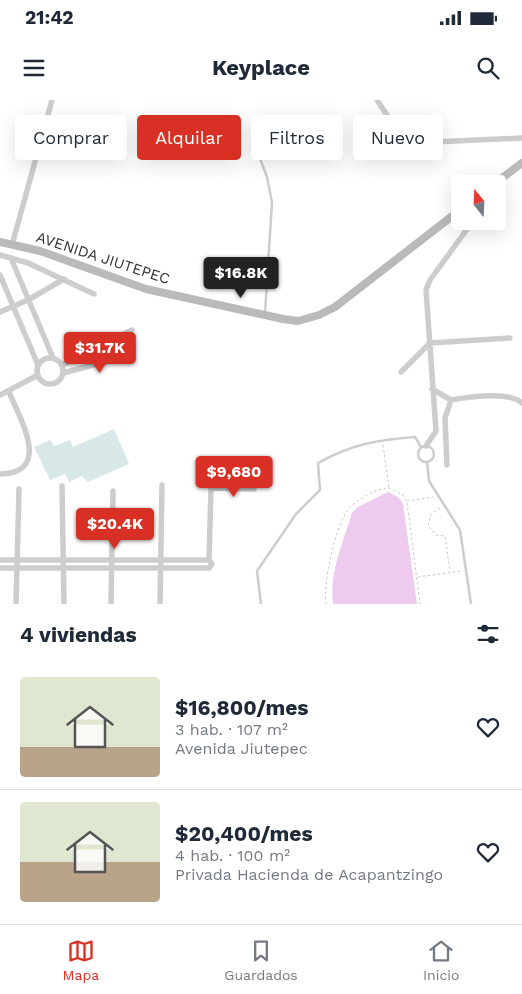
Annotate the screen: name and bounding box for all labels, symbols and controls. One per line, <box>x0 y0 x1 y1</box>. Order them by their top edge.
text: 21:42 <box>25 6 74 29</box>
icon: menu <box>20 54 48 82</box>
icon: search <box>474 54 502 82</box>
text: Keyplace <box>212 55 310 80</box>
chip: Comprar <box>15 115 127 160</box>
chip: Alquilar <box>137 115 241 160</box>
chip: Filtros <box>251 115 343 160</box>
chip: Nuevo <box>353 115 443 160</box>
north arrow <box>451 175 506 230</box>
map controls <box>451 175 506 230</box>
street label: AVENIDA JIUTEPEC <box>34 228 172 288</box>
pin: $16.8K <box>200 256 282 299</box>
text: $16.8K <box>215 263 267 282</box>
pin: $31.7K <box>59 332 141 374</box>
text: $31.7K <box>75 338 125 357</box>
pin: $9,680 <box>193 456 275 498</box>
text: $9,680 <box>207 462 261 481</box>
pin: $20.4K <box>74 508 156 550</box>
text: $20.4K <box>87 514 143 533</box>
icon: filters <box>474 620 502 648</box>
text: 4 viviendas <box>20 622 137 647</box>
text: $16,800/mes <box>175 695 309 720</box>
icon: home <box>60 697 120 757</box>
icon: heart <box>474 713 502 741</box>
text: 3 hab. · 107 m² <box>175 720 288 739</box>
text: Avenida Jiutepec <box>175 739 308 758</box>
text: $20,400/mes <box>175 821 313 846</box>
icon: home <box>60 822 120 882</box>
icon: heart <box>474 838 502 866</box>
text: 4 hab. · 100 m² <box>175 846 290 865</box>
text: Privada Hacienda de Acapantzingo <box>175 865 443 884</box>
tab: Mapa <box>63 937 99 983</box>
tab: Guardados <box>224 937 298 983</box>
tab: Inicio <box>423 937 459 983</box>

